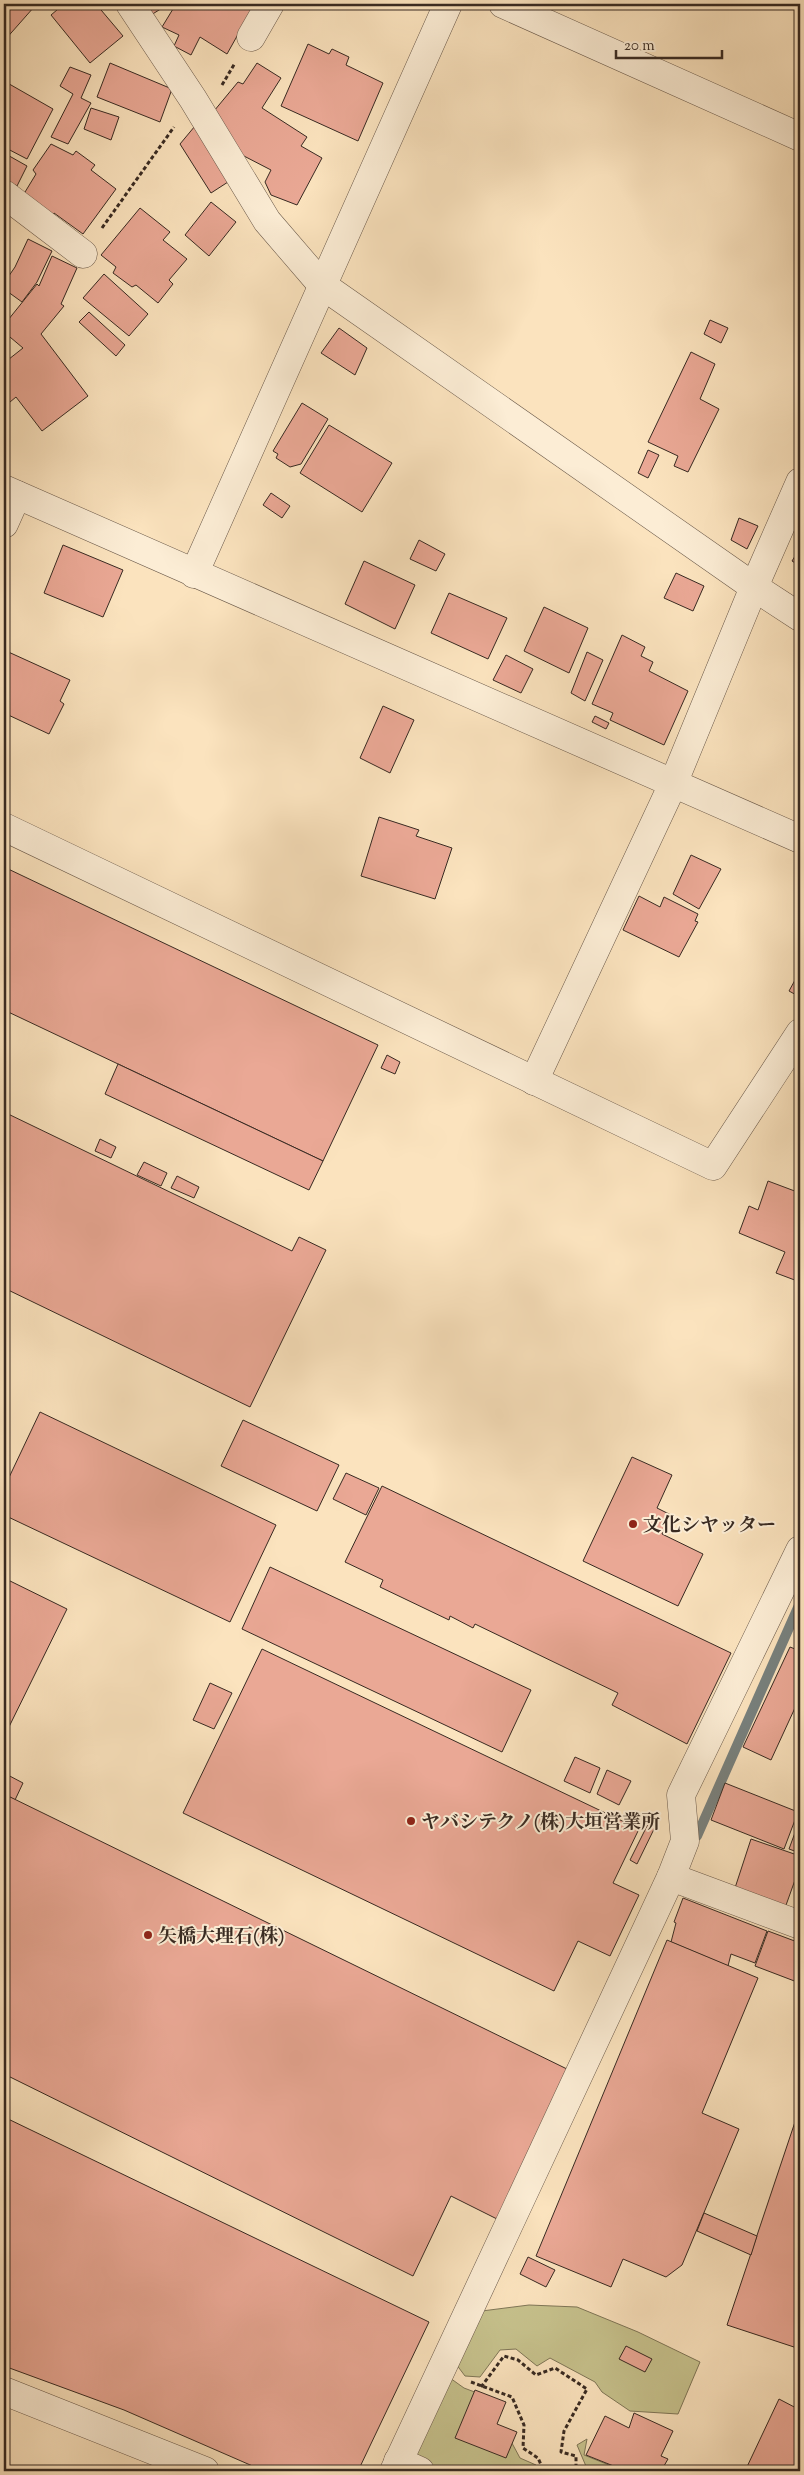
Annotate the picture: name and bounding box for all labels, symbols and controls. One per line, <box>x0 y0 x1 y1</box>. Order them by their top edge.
scale bar <box>616 28 723 60</box>
text: 20 m <box>624 36 655 57</box>
place label: 文化シヤッター <box>643 1513 776 1540</box>
marker: 文化シヤッター <box>627 1518 639 1530</box>
place label: ヤバシテクノ(株)大垣営業所 <box>421 1810 660 1837</box>
marker: ヤバシテクノ(株)大垣営業所 <box>405 1815 417 1827</box>
place label: 矢橋大理石(株) <box>158 1924 284 1951</box>
marker: 矢橋大理石(株) <box>142 1929 154 1941</box>

